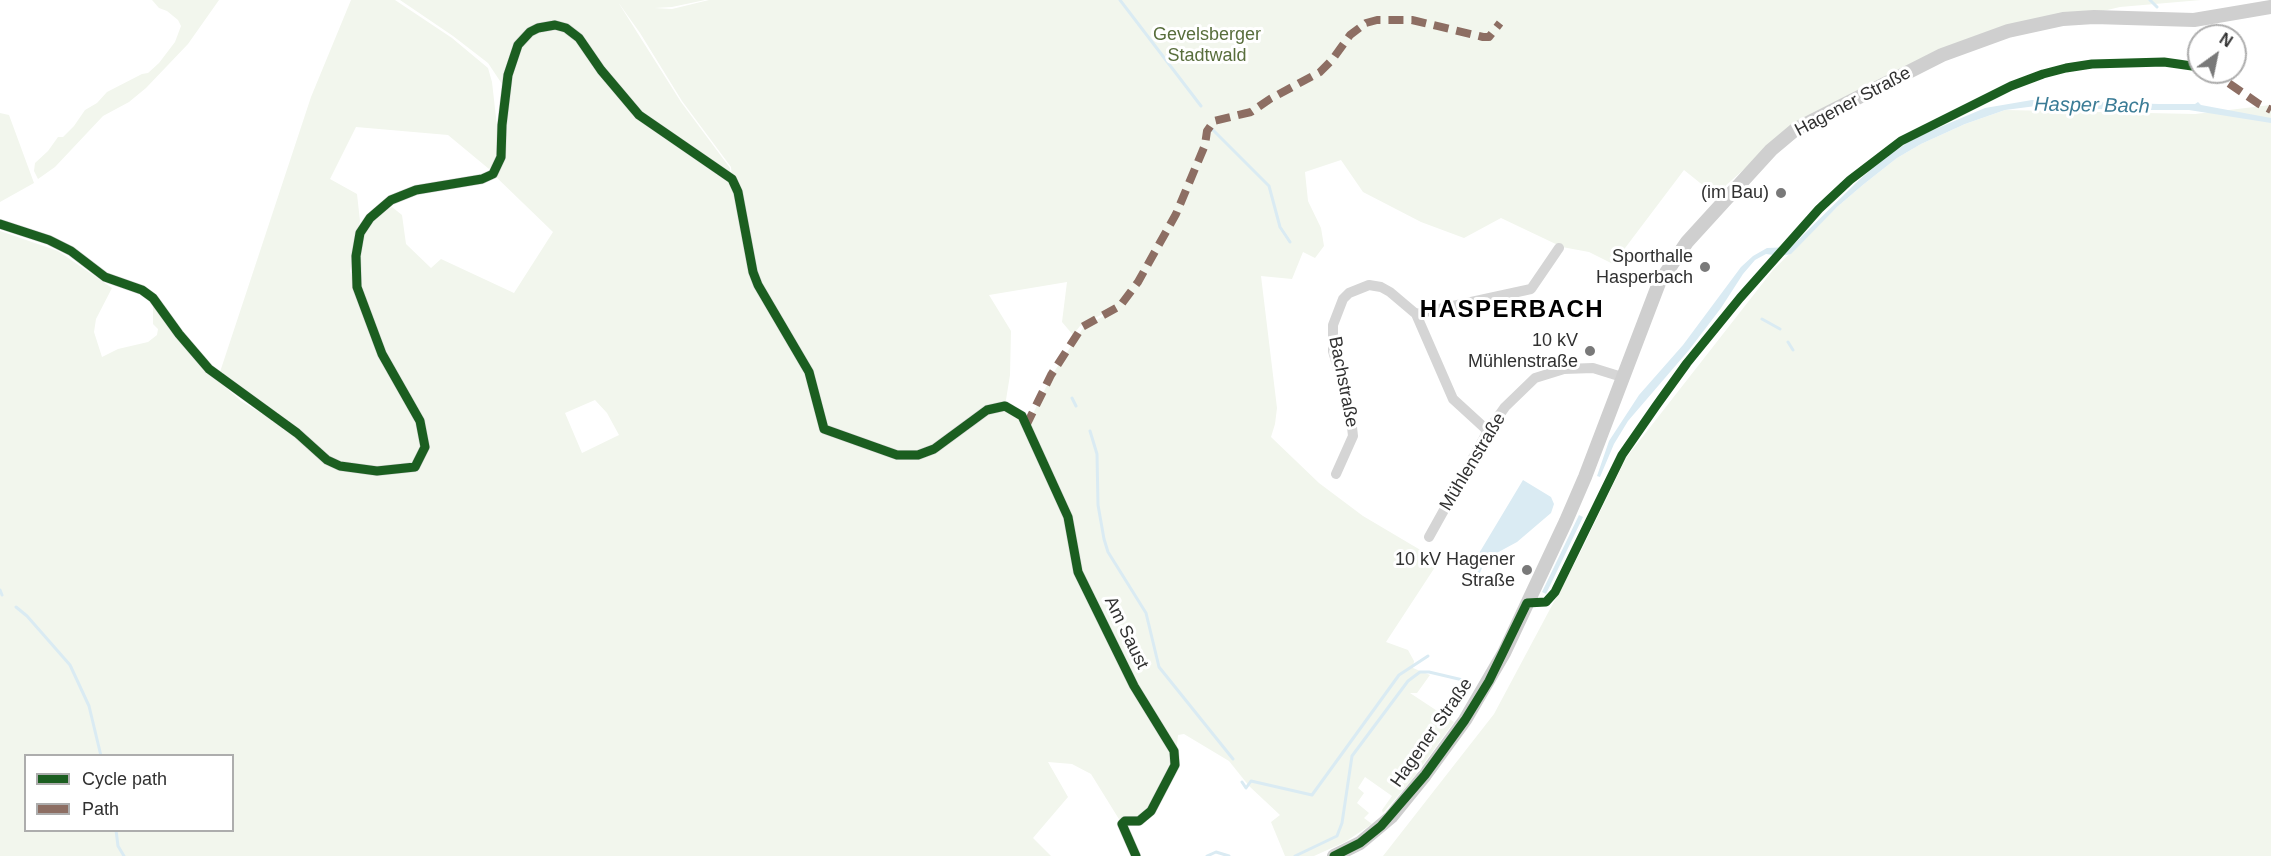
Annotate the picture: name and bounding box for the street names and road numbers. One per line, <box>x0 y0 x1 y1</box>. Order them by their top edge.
street label: Hagener Straße <box>1791 62 1915 142</box>
street label: Bachstraße <box>1324 335 1362 429</box>
street label: Mühlenstraße <box>1435 409 1511 515</box>
street label: Am Saust <box>1099 593 1153 673</box>
street label: Hagener Straße <box>1386 674 1478 792</box>

